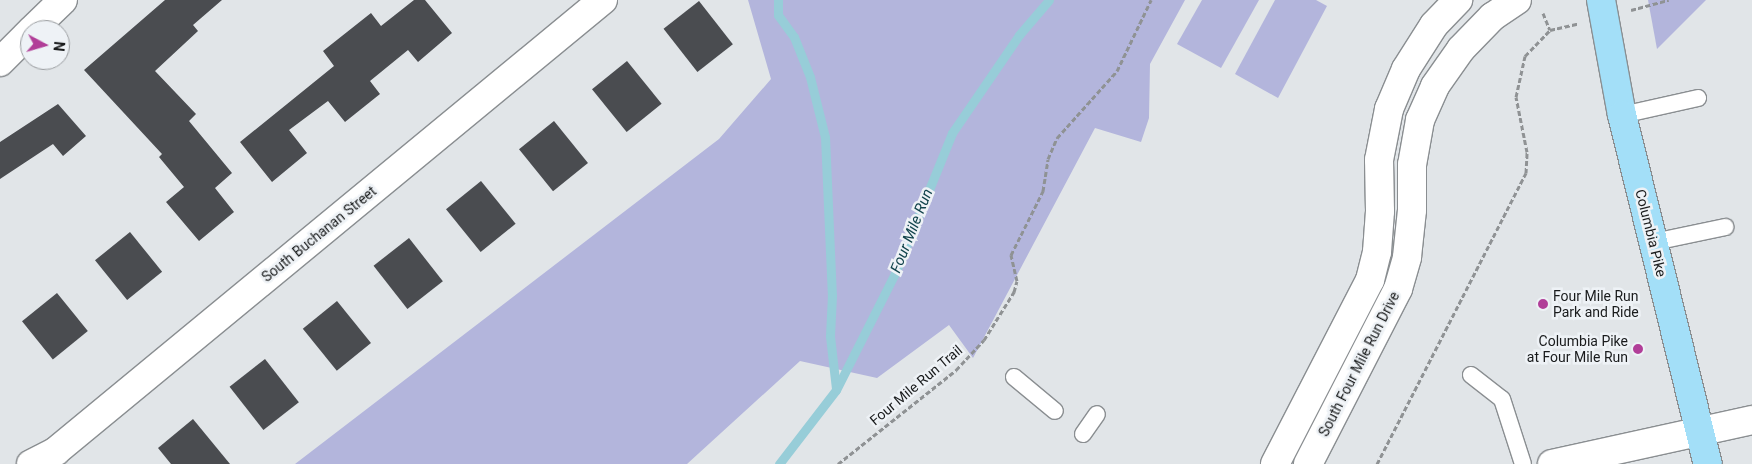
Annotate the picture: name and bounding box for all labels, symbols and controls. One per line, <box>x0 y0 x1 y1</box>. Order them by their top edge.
north arrow <box>20 20 70 70</box>
text: N <box>50 41 67 52</box>
street label: South Buchanan Street <box>258 183 380 285</box>
water label: Four Mile Run <box>887 186 937 276</box>
street label: Columbia Pike <box>1632 188 1670 278</box>
place label: Four Mile Run Park and Ride <box>1553 288 1639 321</box>
street label: South Four Mile Run Drive <box>1315 289 1403 439</box>
marker: Four Mile Run Park and Ride <box>1537 298 1549 310</box>
place label: Columbia Pike at Four Mile Run <box>1527 333 1628 366</box>
street label: Four Mile Run Trail <box>866 341 966 429</box>
marker: Columbia Pike at Four Mile Run <box>1632 343 1644 355</box>

